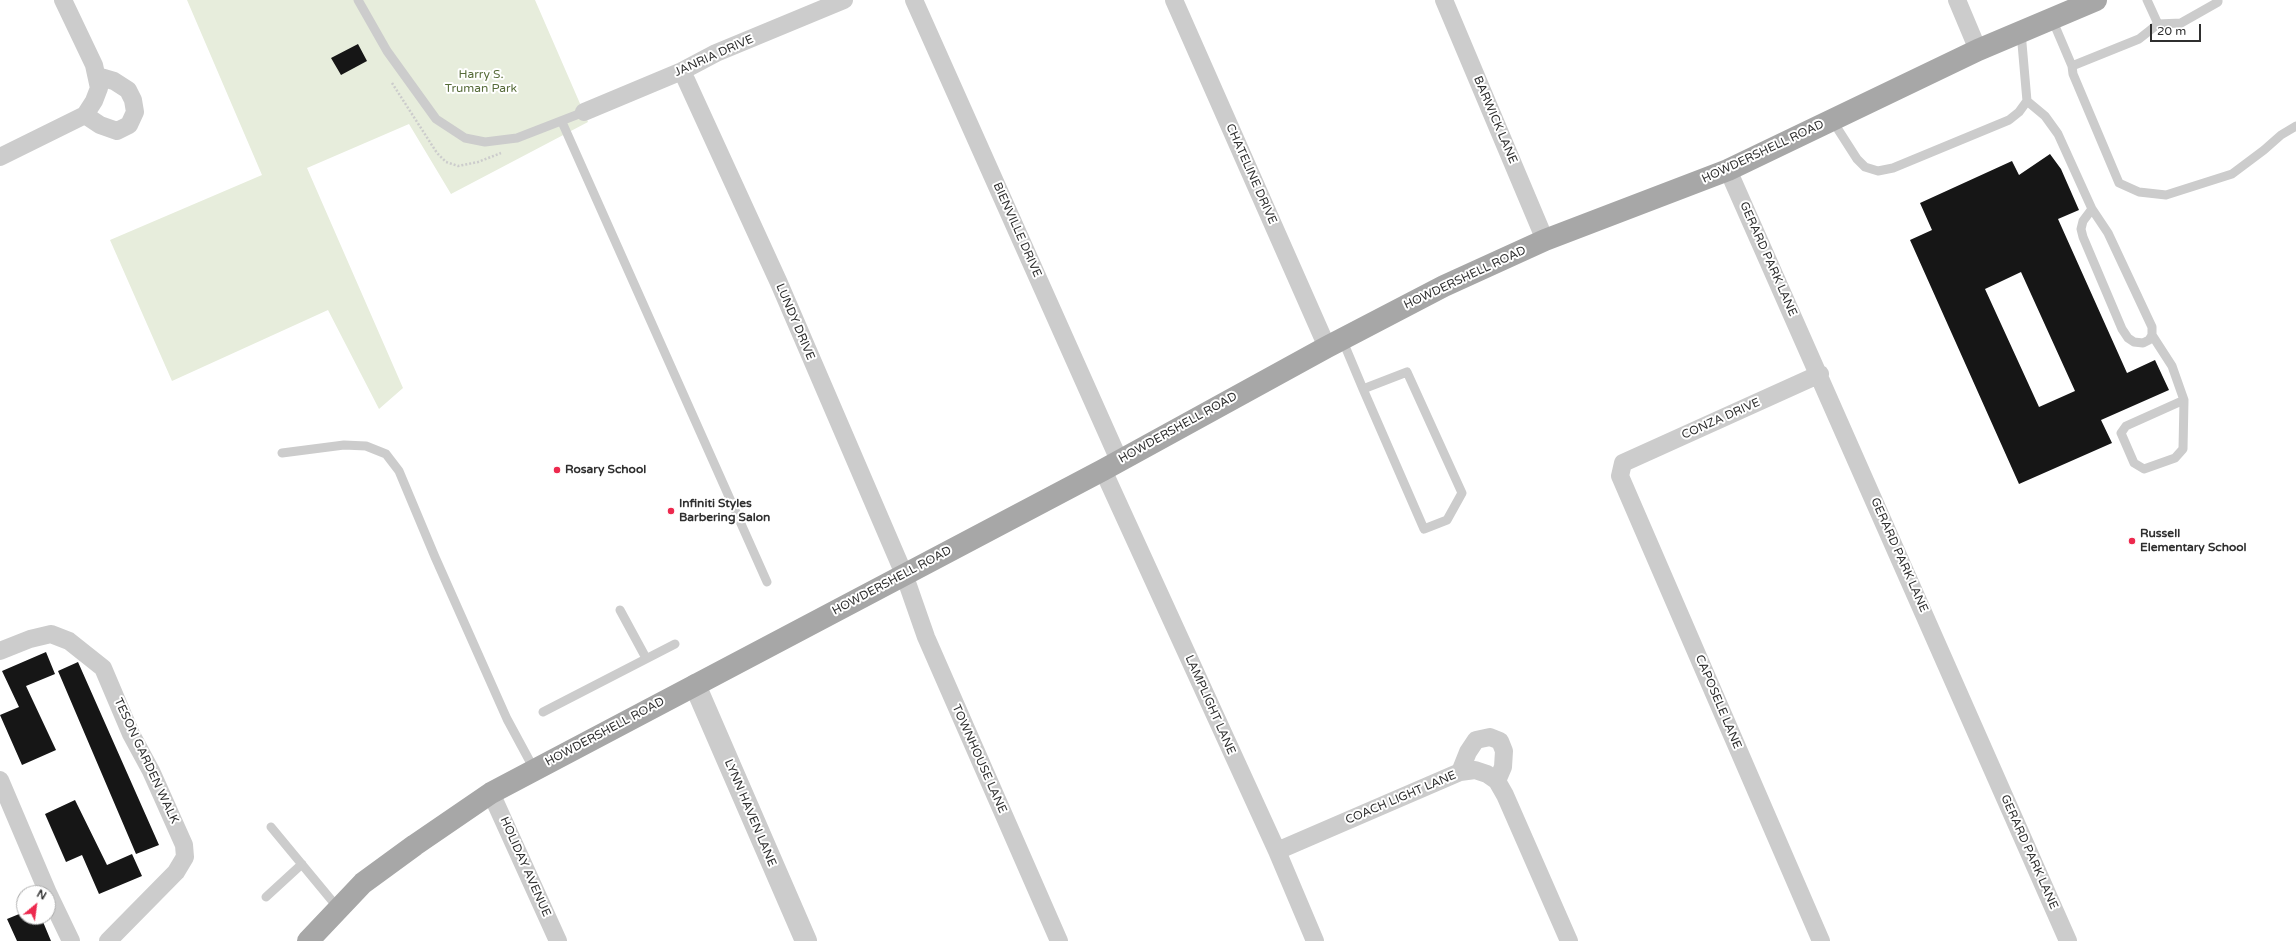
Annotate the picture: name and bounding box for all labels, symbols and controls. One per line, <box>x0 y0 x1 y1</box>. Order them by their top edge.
scale bar <box>2152 16 2203 42</box>
text: 20 m <box>2157 24 2186 38</box>
street label: JANRIA DRIVE <box>672 32 756 80</box>
park label: Harry S. Truman Park <box>445 68 517 96</box>
street label: BARWICK LANE <box>1470 74 1520 166</box>
street label: HOWDERSHELL ROAD <box>1700 117 1826 187</box>
street label: CHATELINE DRIVE <box>1222 122 1280 226</box>
street label: BIENVILLE DRIVE <box>990 180 1044 280</box>
street label: GERARD PARK LANE <box>1736 199 1800 319</box>
street label: HOWDERSHELL ROAD <box>1402 243 1528 313</box>
street label: LUNDY DRIVE <box>772 282 818 362</box>
street label: HOWDERSHELL ROAD <box>1116 389 1240 467</box>
street label: CONZA DRIVE <box>1680 395 1762 443</box>
place label: Rosary School <box>565 463 646 477</box>
marker: Rosary School <box>552 465 562 475</box>
street label: GERARD PARK LANE <box>1867 495 1931 615</box>
place label: Infiniti Styles Barbering Salon <box>679 497 770 525</box>
marker: Infiniti Styles Barbering Salon <box>666 506 676 516</box>
place label: Russell Elementary School <box>2140 527 2247 555</box>
marker: Russell Elementary School <box>2127 536 2137 546</box>
street label: HOWDERSHELL ROAD <box>830 543 954 619</box>
street label: LAMPLIGHT LANE <box>1182 653 1238 757</box>
street label: CAPOSELE LANE <box>1692 653 1744 751</box>
street label: HOWDERSHELL ROAD <box>543 694 667 770</box>
street label: TESON GARDEN WALK <box>111 696 181 826</box>
street label: TOWNHOUSE LANE <box>949 702 1009 816</box>
street label: LYNN HAVEN LANE <box>721 757 779 869</box>
street label: COACH LIGHT LANE <box>1344 768 1458 828</box>
street label: GERARD PARK LANE <box>1997 792 2061 912</box>
street label: HOLIDAY AVENUE <box>497 815 553 919</box>
north arrow <box>16 885 56 925</box>
text: N <box>35 887 49 903</box>

